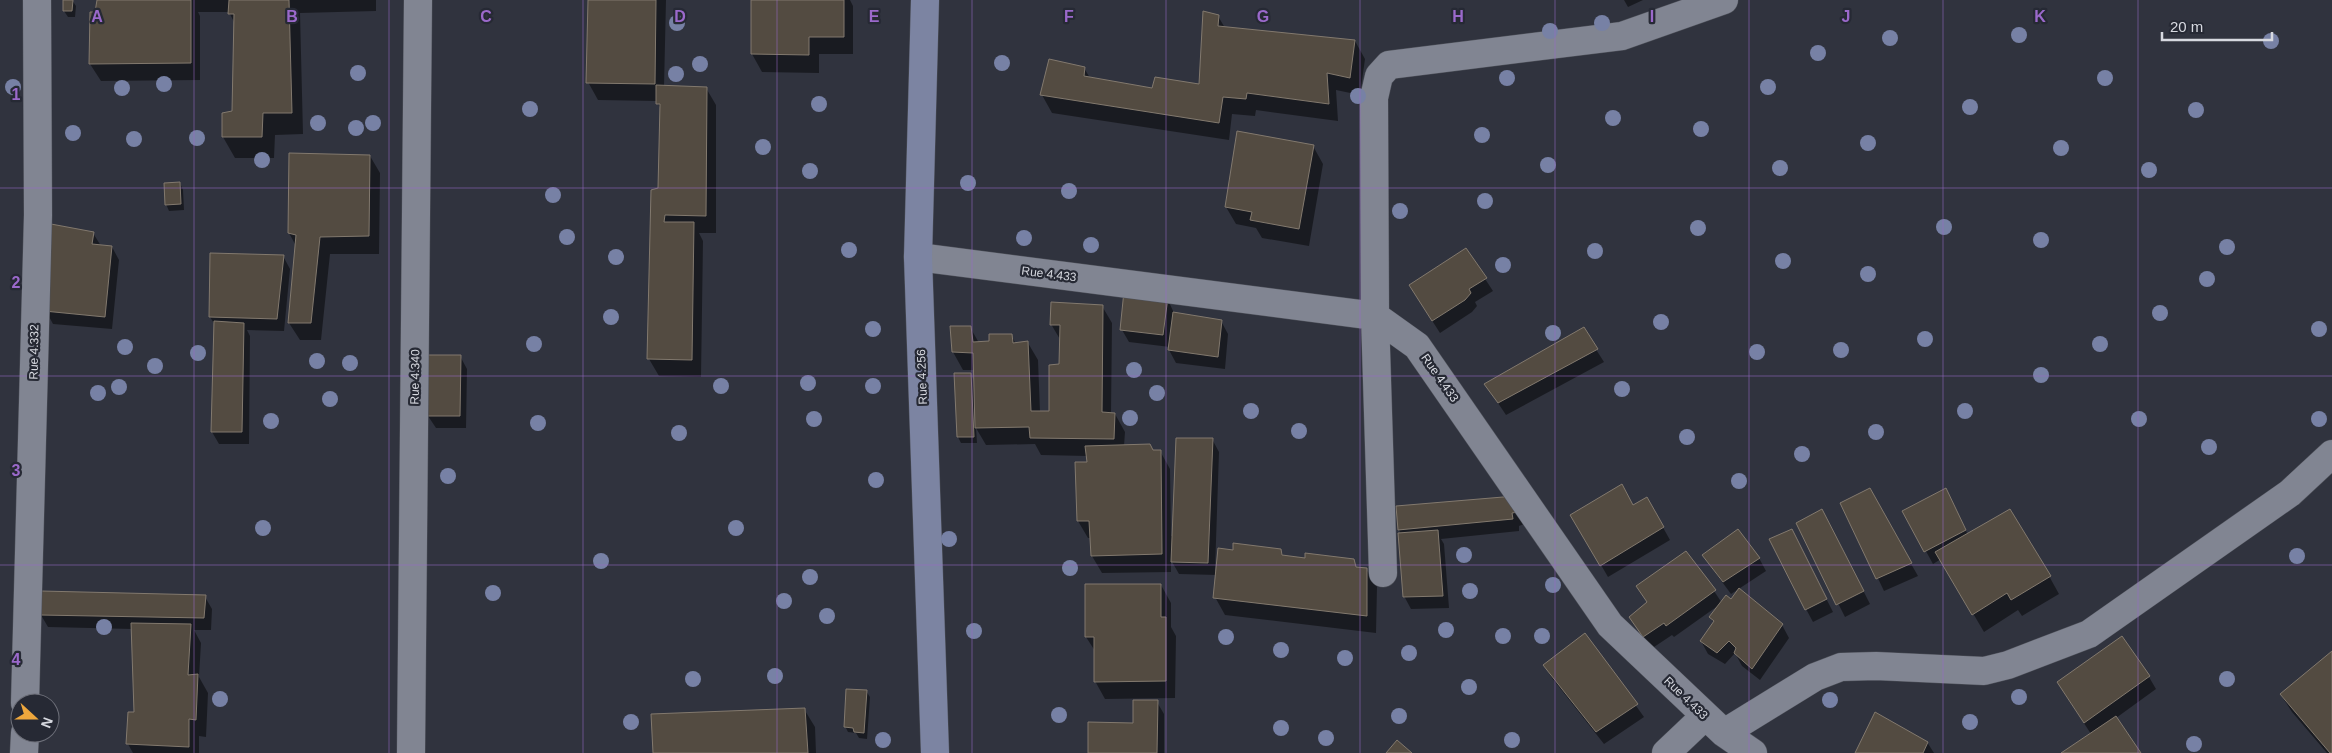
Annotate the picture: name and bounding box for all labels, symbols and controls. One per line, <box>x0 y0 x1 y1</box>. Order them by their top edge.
text: A <box>91 8 103 25</box>
text: B <box>286 8 298 25</box>
text: C <box>480 8 492 25</box>
text: D <box>674 8 686 25</box>
text: E <box>869 8 880 25</box>
text: F <box>1064 8 1074 25</box>
text: G <box>1257 8 1269 25</box>
text: H <box>1452 8 1464 25</box>
text: I <box>1650 8 1654 25</box>
text: J <box>1842 8 1850 25</box>
text: K <box>2034 8 2046 25</box>
scale bar <box>2162 10 2272 42</box>
text: 20 m <box>2170 18 2203 35</box>
text: 1 <box>12 86 21 103</box>
street label: Rue 4.433 <box>1021 264 1078 284</box>
text: 2 <box>12 274 21 291</box>
street label: Rue 4.332 <box>27 324 41 380</box>
street label: Rue 4.340 <box>408 349 422 405</box>
street label: Rue 4.256 <box>914 349 930 405</box>
street label: Rue 4.433 <box>1418 351 1462 405</box>
text: 3 <box>12 462 21 479</box>
text: 4 <box>12 651 21 668</box>
street label: Rue 4.433 <box>1661 674 1711 722</box>
north arrow <box>10 693 60 743</box>
text: N <box>38 715 56 730</box>

